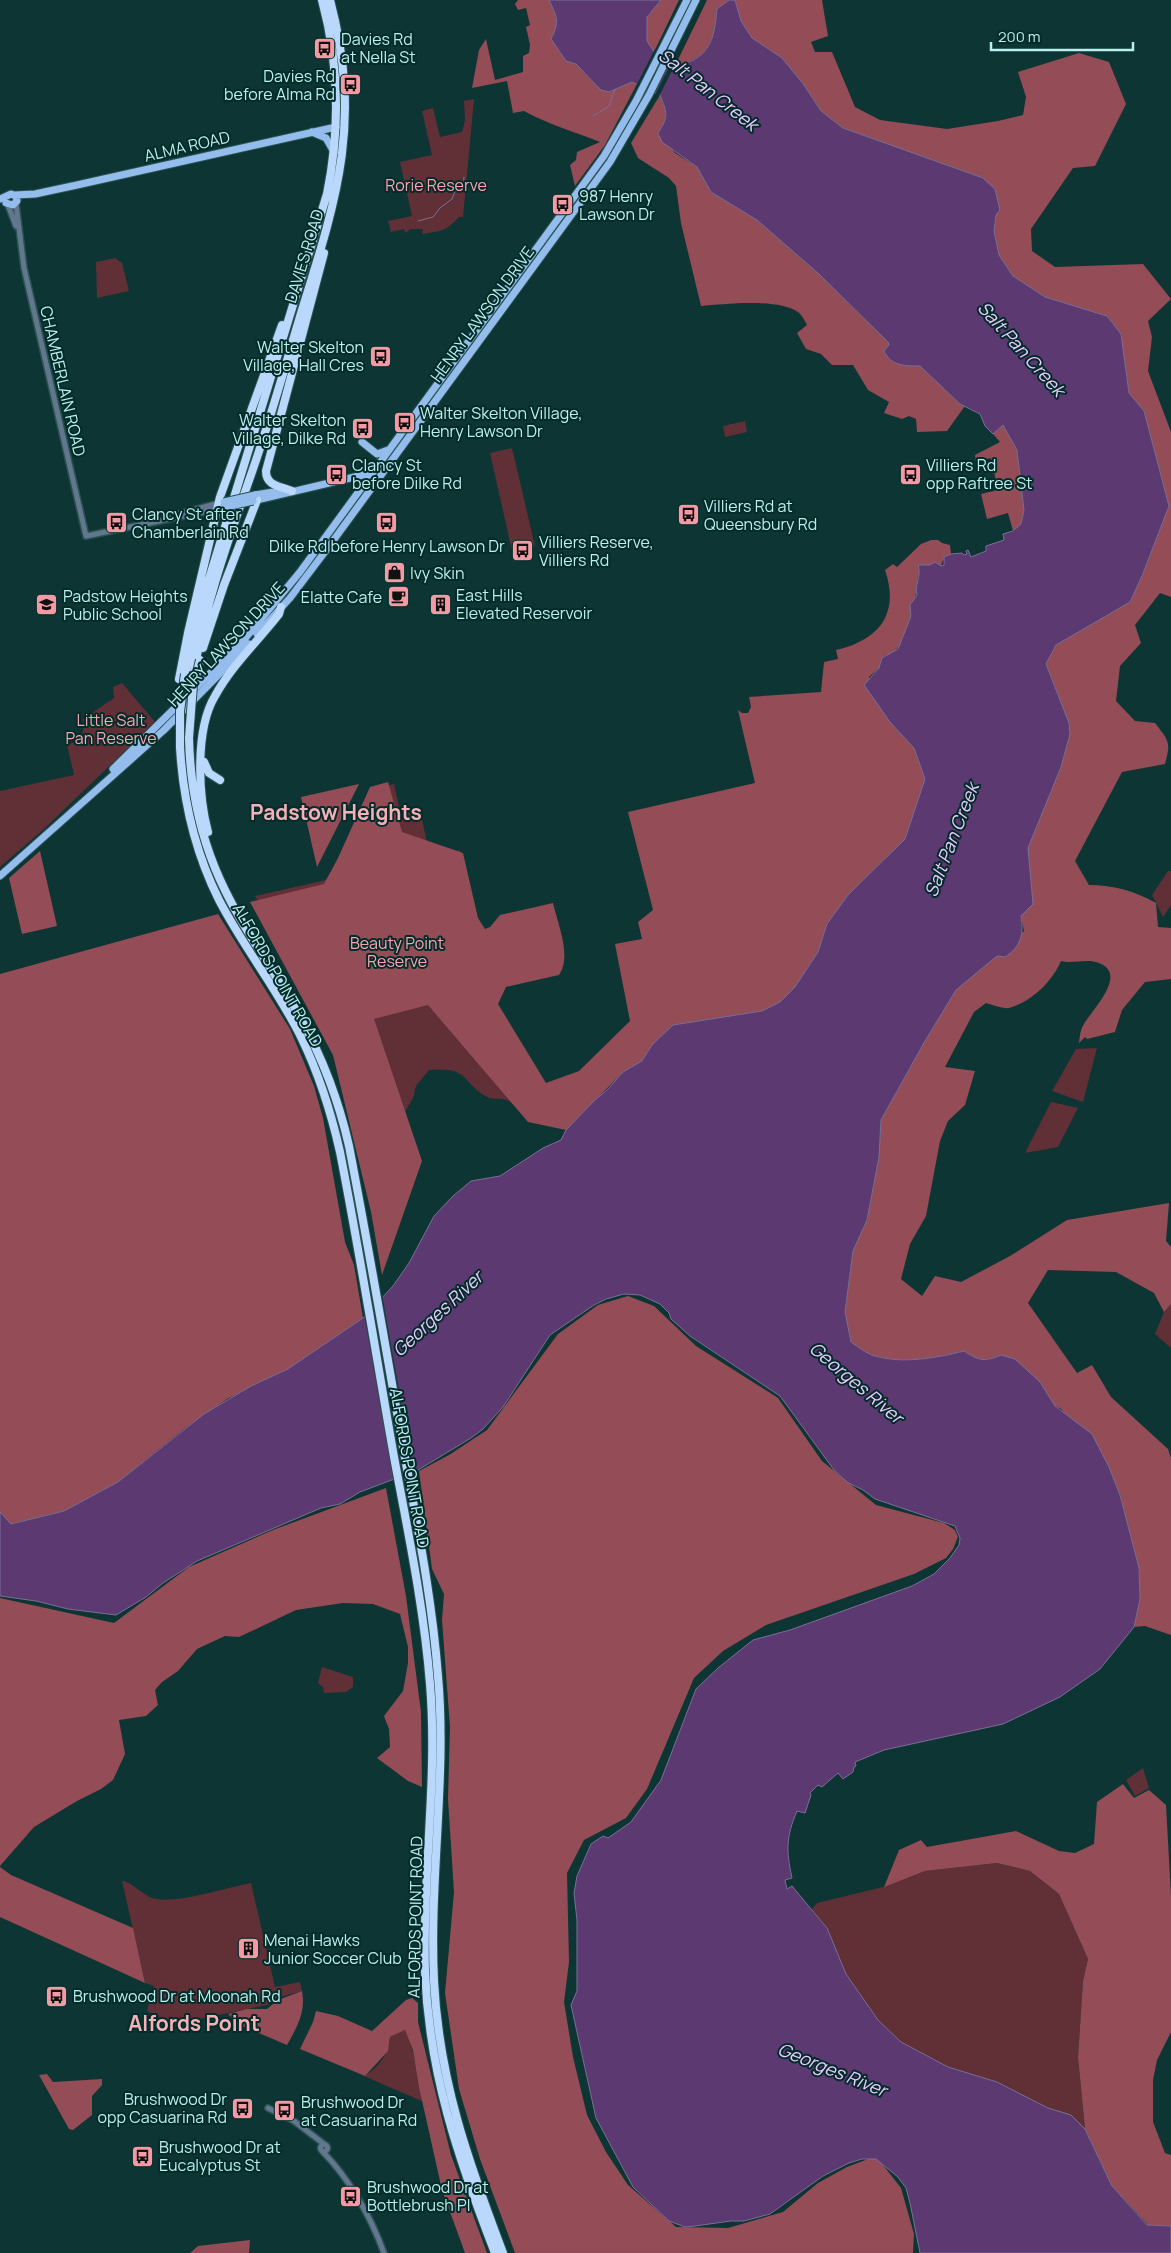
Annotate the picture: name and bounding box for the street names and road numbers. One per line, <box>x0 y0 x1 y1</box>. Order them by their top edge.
street label: ALMA ROAD <box>142 125 232 167</box>
street label: DAVIES ROAD <box>279 206 329 306</box>
street label: HENRY LAWSON DRIVE <box>425 242 539 386</box>
street label: CHAMBERLAIN ROAD <box>35 304 91 458</box>
street label: HENRY LAWSON DRIVE <box>162 577 290 711</box>
street label: ALFORDS POINT ROAD <box>228 899 328 1051</box>
street label: ALFORDS POINT ROAD <box>385 1386 435 1550</box>
street label: ALFORDS POINT ROAD <box>403 1835 427 1998</box>

